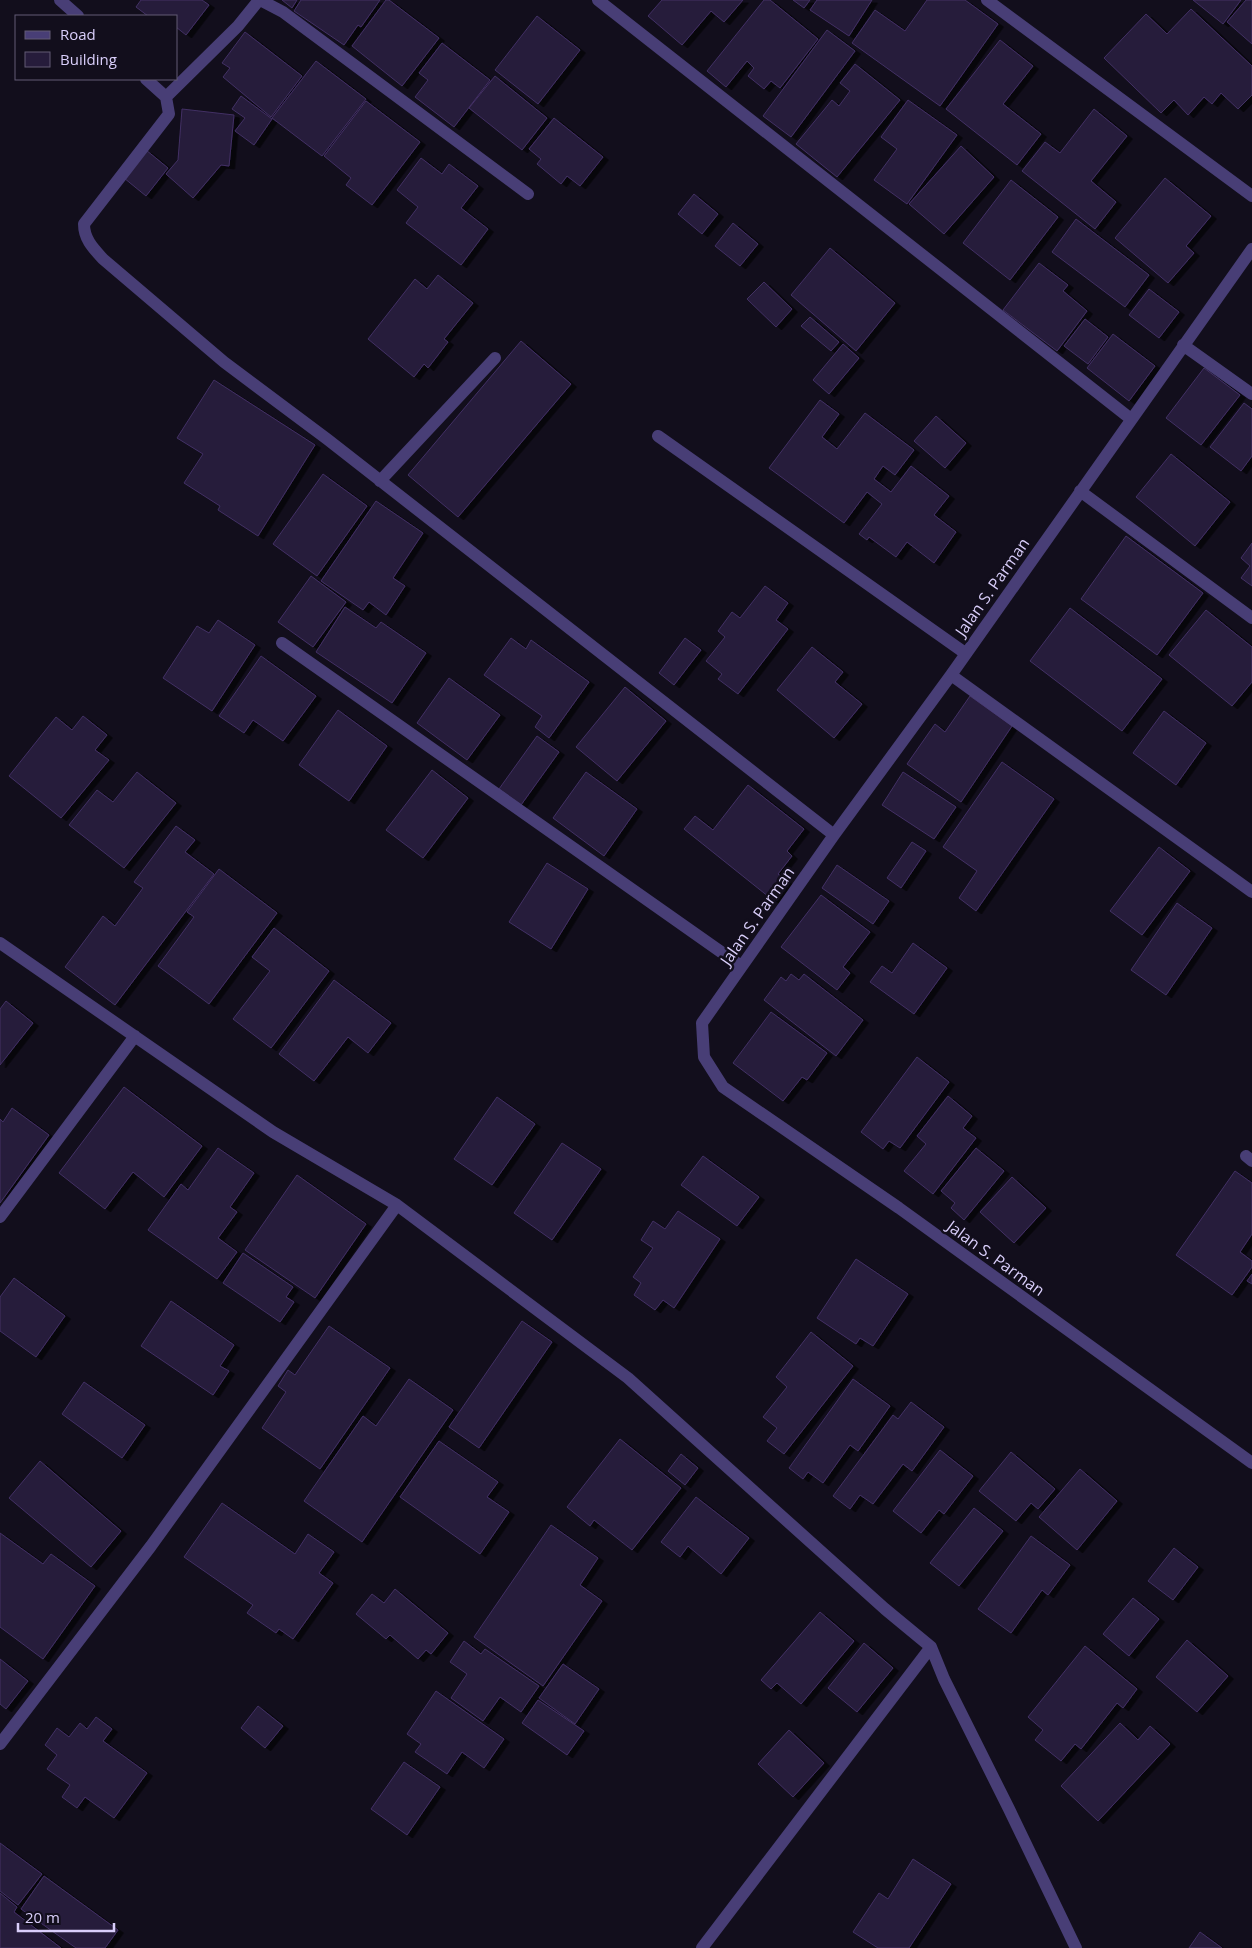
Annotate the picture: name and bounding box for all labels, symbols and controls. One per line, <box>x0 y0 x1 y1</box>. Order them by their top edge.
legend <box>15 15 178 80</box>
text: Road <box>60 24 96 44</box>
text: Building <box>60 49 117 69</box>
street label: Jalan S. Parman <box>949 533 1034 642</box>
street label: Jalan S. Parman <box>714 862 799 971</box>
street label: Jalan S. Parman <box>941 1214 1049 1301</box>
scale bar <box>18 1900 114 1932</box>
text: 20 m <box>25 1907 60 1927</box>

